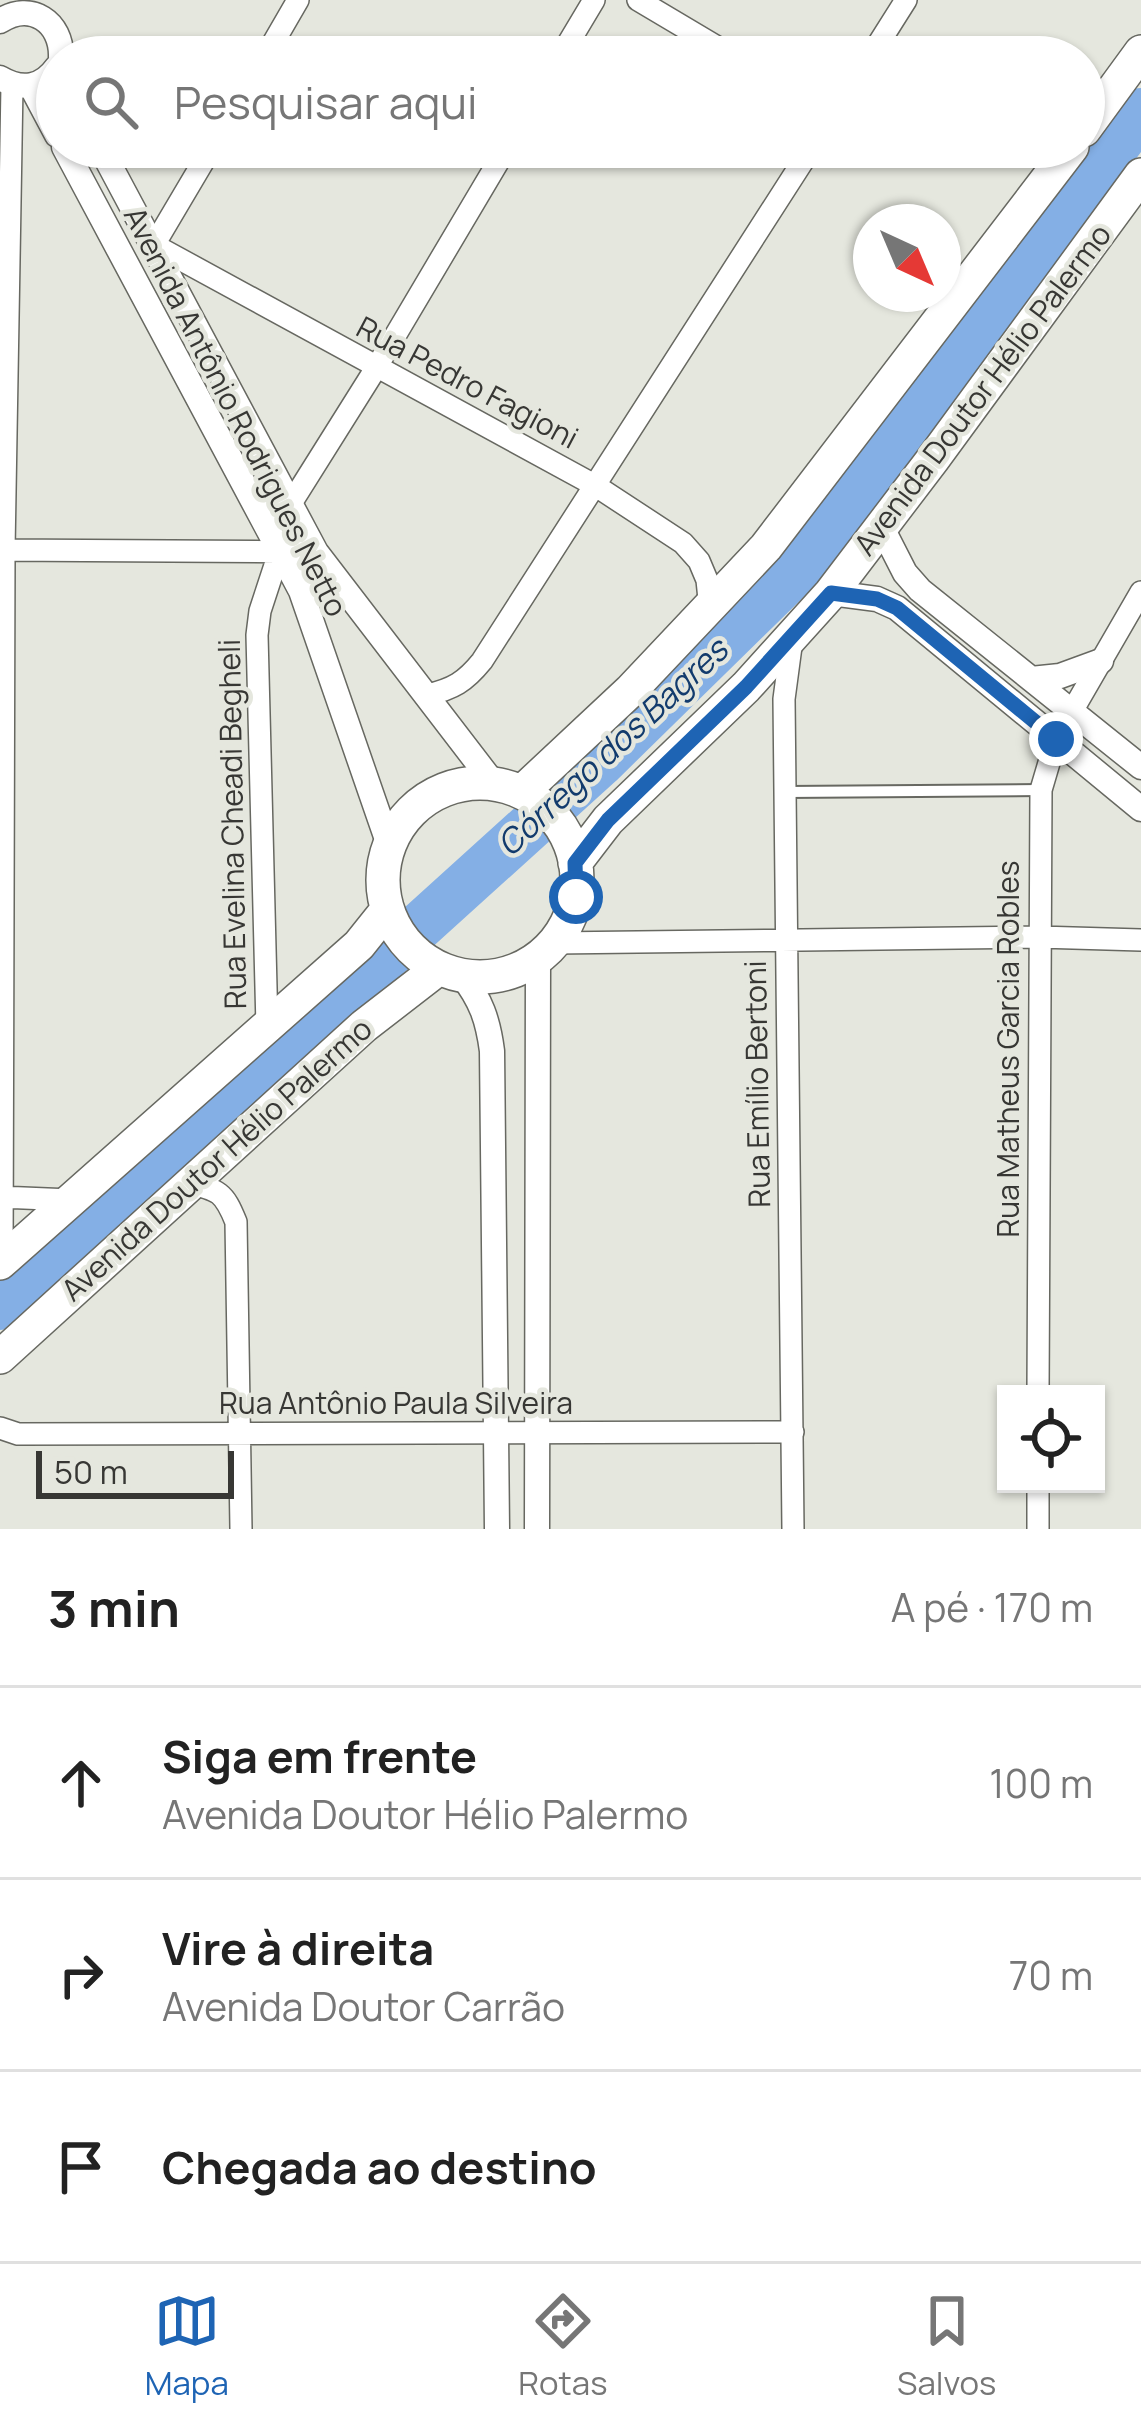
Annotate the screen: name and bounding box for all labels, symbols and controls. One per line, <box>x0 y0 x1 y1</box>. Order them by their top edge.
search box <box>36 36 1105 168</box>
icon: search <box>78 69 144 135</box>
text: Pesquisar aqui <box>174 71 478 133</box>
street label: Avenida Antônio Rodrigues Netto <box>115 200 358 623</box>
north arrow <box>853 204 961 312</box>
street label: Avenida Doutor Hélio Palermo <box>844 215 1120 563</box>
street label: Rua Pedro Fagioni <box>350 306 586 457</box>
water label: Córrego dos Bagres <box>486 626 739 866</box>
street label: Rua Evelina Cheadi Begheli <box>208 639 255 1009</box>
route end <box>1029 712 1083 766</box>
street label: Rua Matheus Garcia Robles <box>987 860 1028 1238</box>
route start <box>549 870 603 924</box>
street label: Rua Emílio Bertoni <box>734 960 779 1208</box>
street label: Avenida Doutor Hélio Palermo <box>52 1008 380 1310</box>
street label: Rua Antônio Paula Silveira <box>219 1382 573 1423</box>
map controls <box>997 1385 1105 1493</box>
button: locate <box>997 1385 1105 1493</box>
scale bar <box>36 1445 234 1498</box>
text: 50 m <box>54 1449 128 1494</box>
text: 3 min <box>48 1573 180 1642</box>
text: A pé · 170 m <box>891 1580 1093 1634</box>
text: Siga em frente <box>162 1725 477 1787</box>
icon: ahead <box>48 1750 114 1816</box>
text: 100 m <box>989 1756 1093 1810</box>
text: Avenida Doutor Hélio Palermo <box>162 1787 688 1841</box>
text: Vire à direita <box>162 1917 434 1979</box>
icon: right <box>48 1942 114 2008</box>
text: 70 m <box>1009 1948 1093 2002</box>
text: Avenida Doutor Carrão <box>162 1979 565 2033</box>
icon: arrive <box>48 2134 114 2200</box>
text: Chegada ao destino <box>162 2136 596 2198</box>
tab: Mapa <box>145 2288 229 2405</box>
tab: Rotas <box>518 2288 607 2405</box>
tab: Salvos <box>897 2288 996 2405</box>

